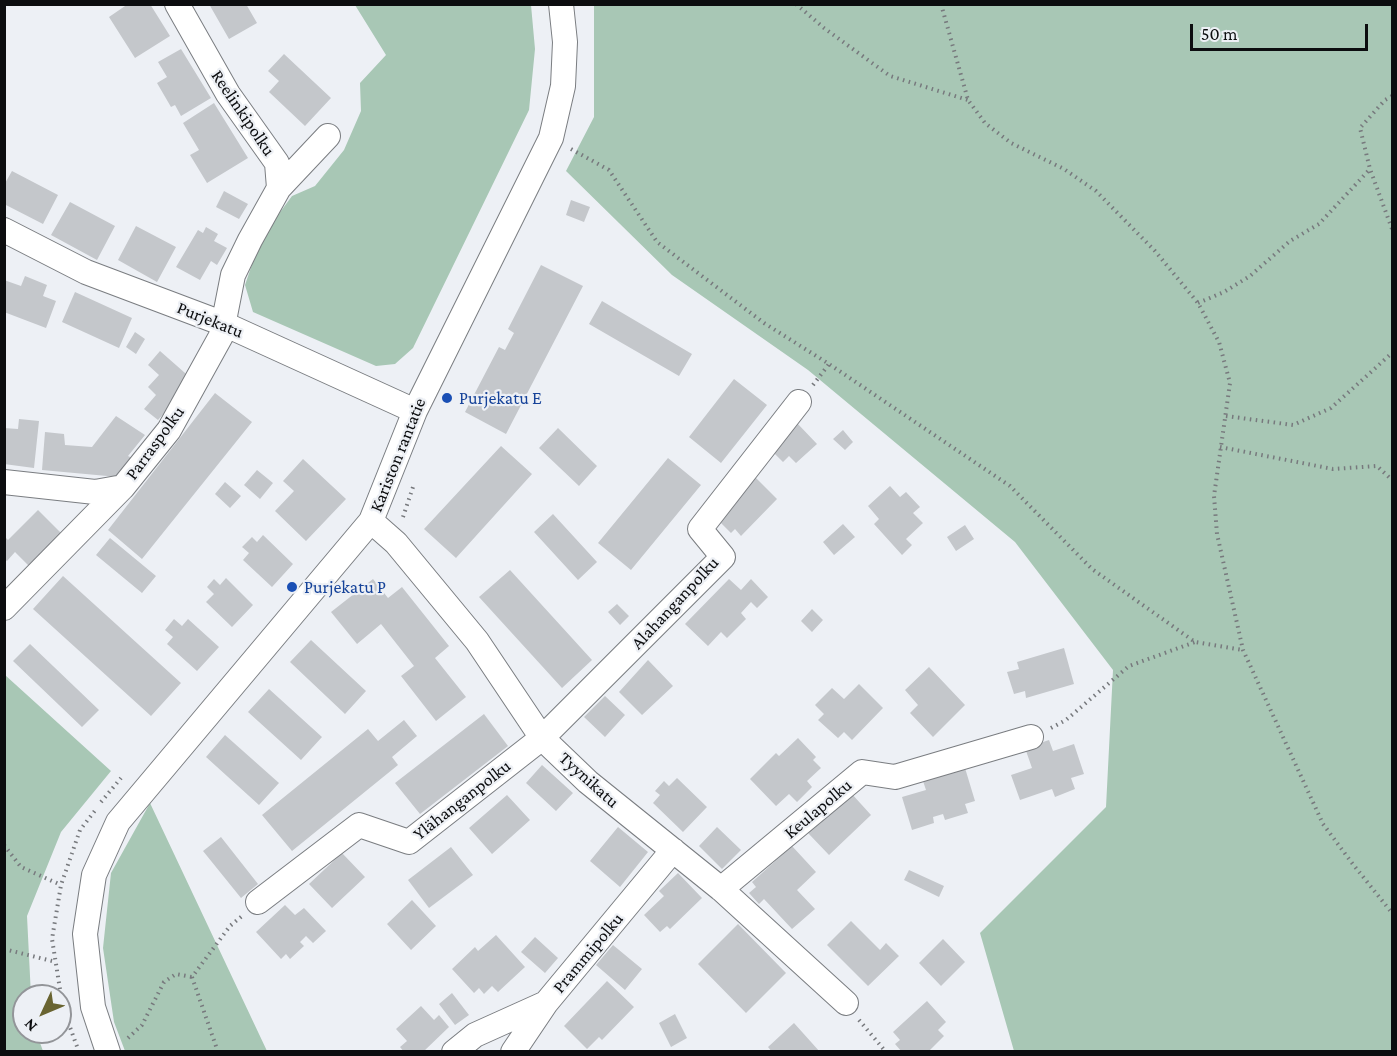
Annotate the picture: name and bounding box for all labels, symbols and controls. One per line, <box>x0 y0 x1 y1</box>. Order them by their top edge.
scale bar <box>1193 12 1372 50</box>
text: 50 m <box>1201 24 1238 44</box>
street label: Reelinkipolku <box>206 66 280 160</box>
street label: Purjekatu <box>174 297 246 343</box>
place label: Purjekatu E <box>459 387 542 409</box>
marker: Purjekatu E <box>440 391 454 405</box>
street label: Kariston rantatie <box>365 395 431 515</box>
street label: Parraspolku <box>121 402 189 484</box>
street label: Alahanganpolku <box>627 552 723 654</box>
place label: Purjekatu P <box>304 576 386 598</box>
marker: Purjekatu P <box>285 580 299 594</box>
street label: Tyynikatu <box>555 747 623 813</box>
street label: Ylähanganpolku <box>409 755 515 845</box>
street label: Keulapolku <box>780 774 856 844</box>
street label: Prammipolku <box>548 908 628 998</box>
north arrow <box>12 984 72 1044</box>
text: N <box>20 1016 40 1035</box>

